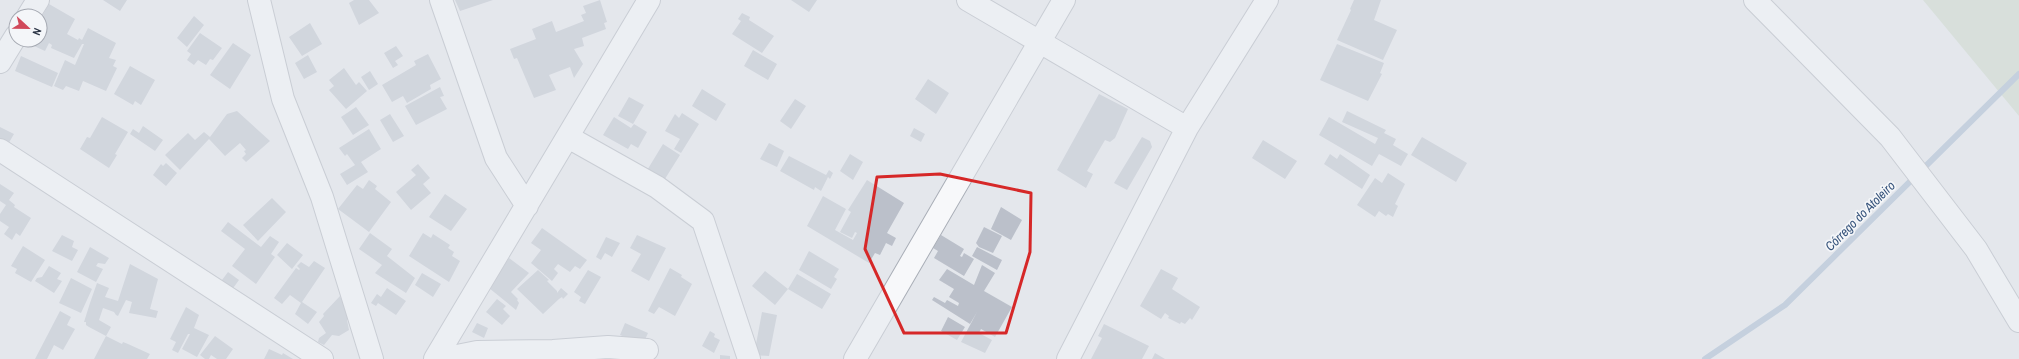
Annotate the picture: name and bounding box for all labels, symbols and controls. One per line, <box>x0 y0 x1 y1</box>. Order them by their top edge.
north arrow <box>8 8 48 48</box>
text: N <box>30 26 45 37</box>
water label: Córrego do Atoleiro <box>1821 177 1899 255</box>

